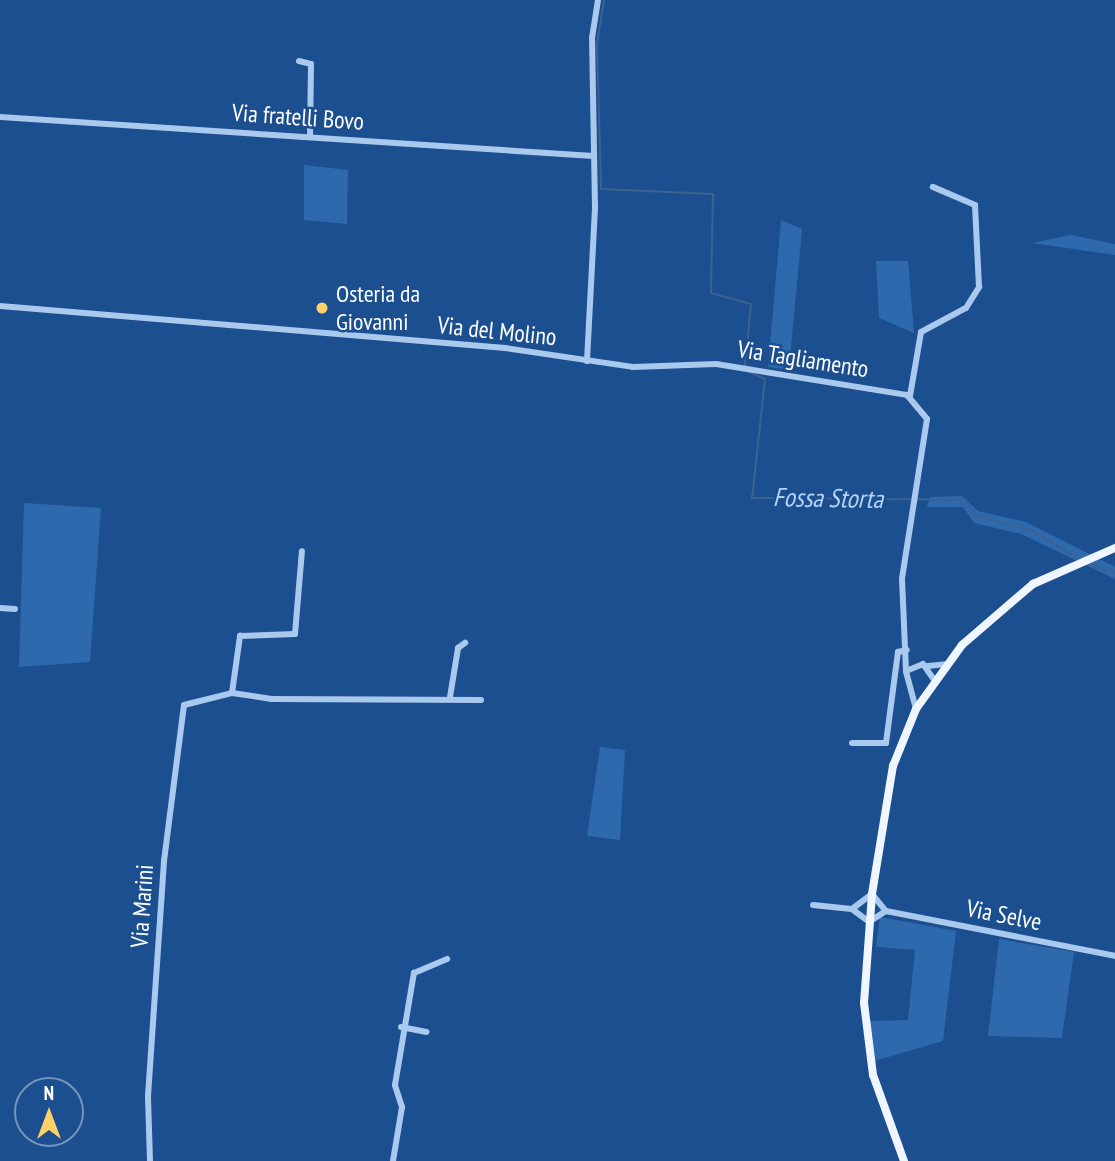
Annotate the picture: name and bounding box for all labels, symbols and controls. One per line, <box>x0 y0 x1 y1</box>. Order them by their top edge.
street label: Via fratelli Bovo <box>231 98 365 136</box>
place label: Osteria da Giovanni <box>336 280 420 336</box>
marker: Osteria da Giovanni <box>314 300 330 316</box>
street label: Via del Molino <box>436 310 558 352</box>
street label: Via Tagliamento <box>735 334 871 384</box>
water label: Fossa Storta <box>773 481 883 515</box>
street label: Via Marini <box>125 863 159 949</box>
street label: Via Selve <box>964 894 1044 936</box>
north arrow <box>14 1077 84 1147</box>
text: N <box>44 1081 54 1105</box>

